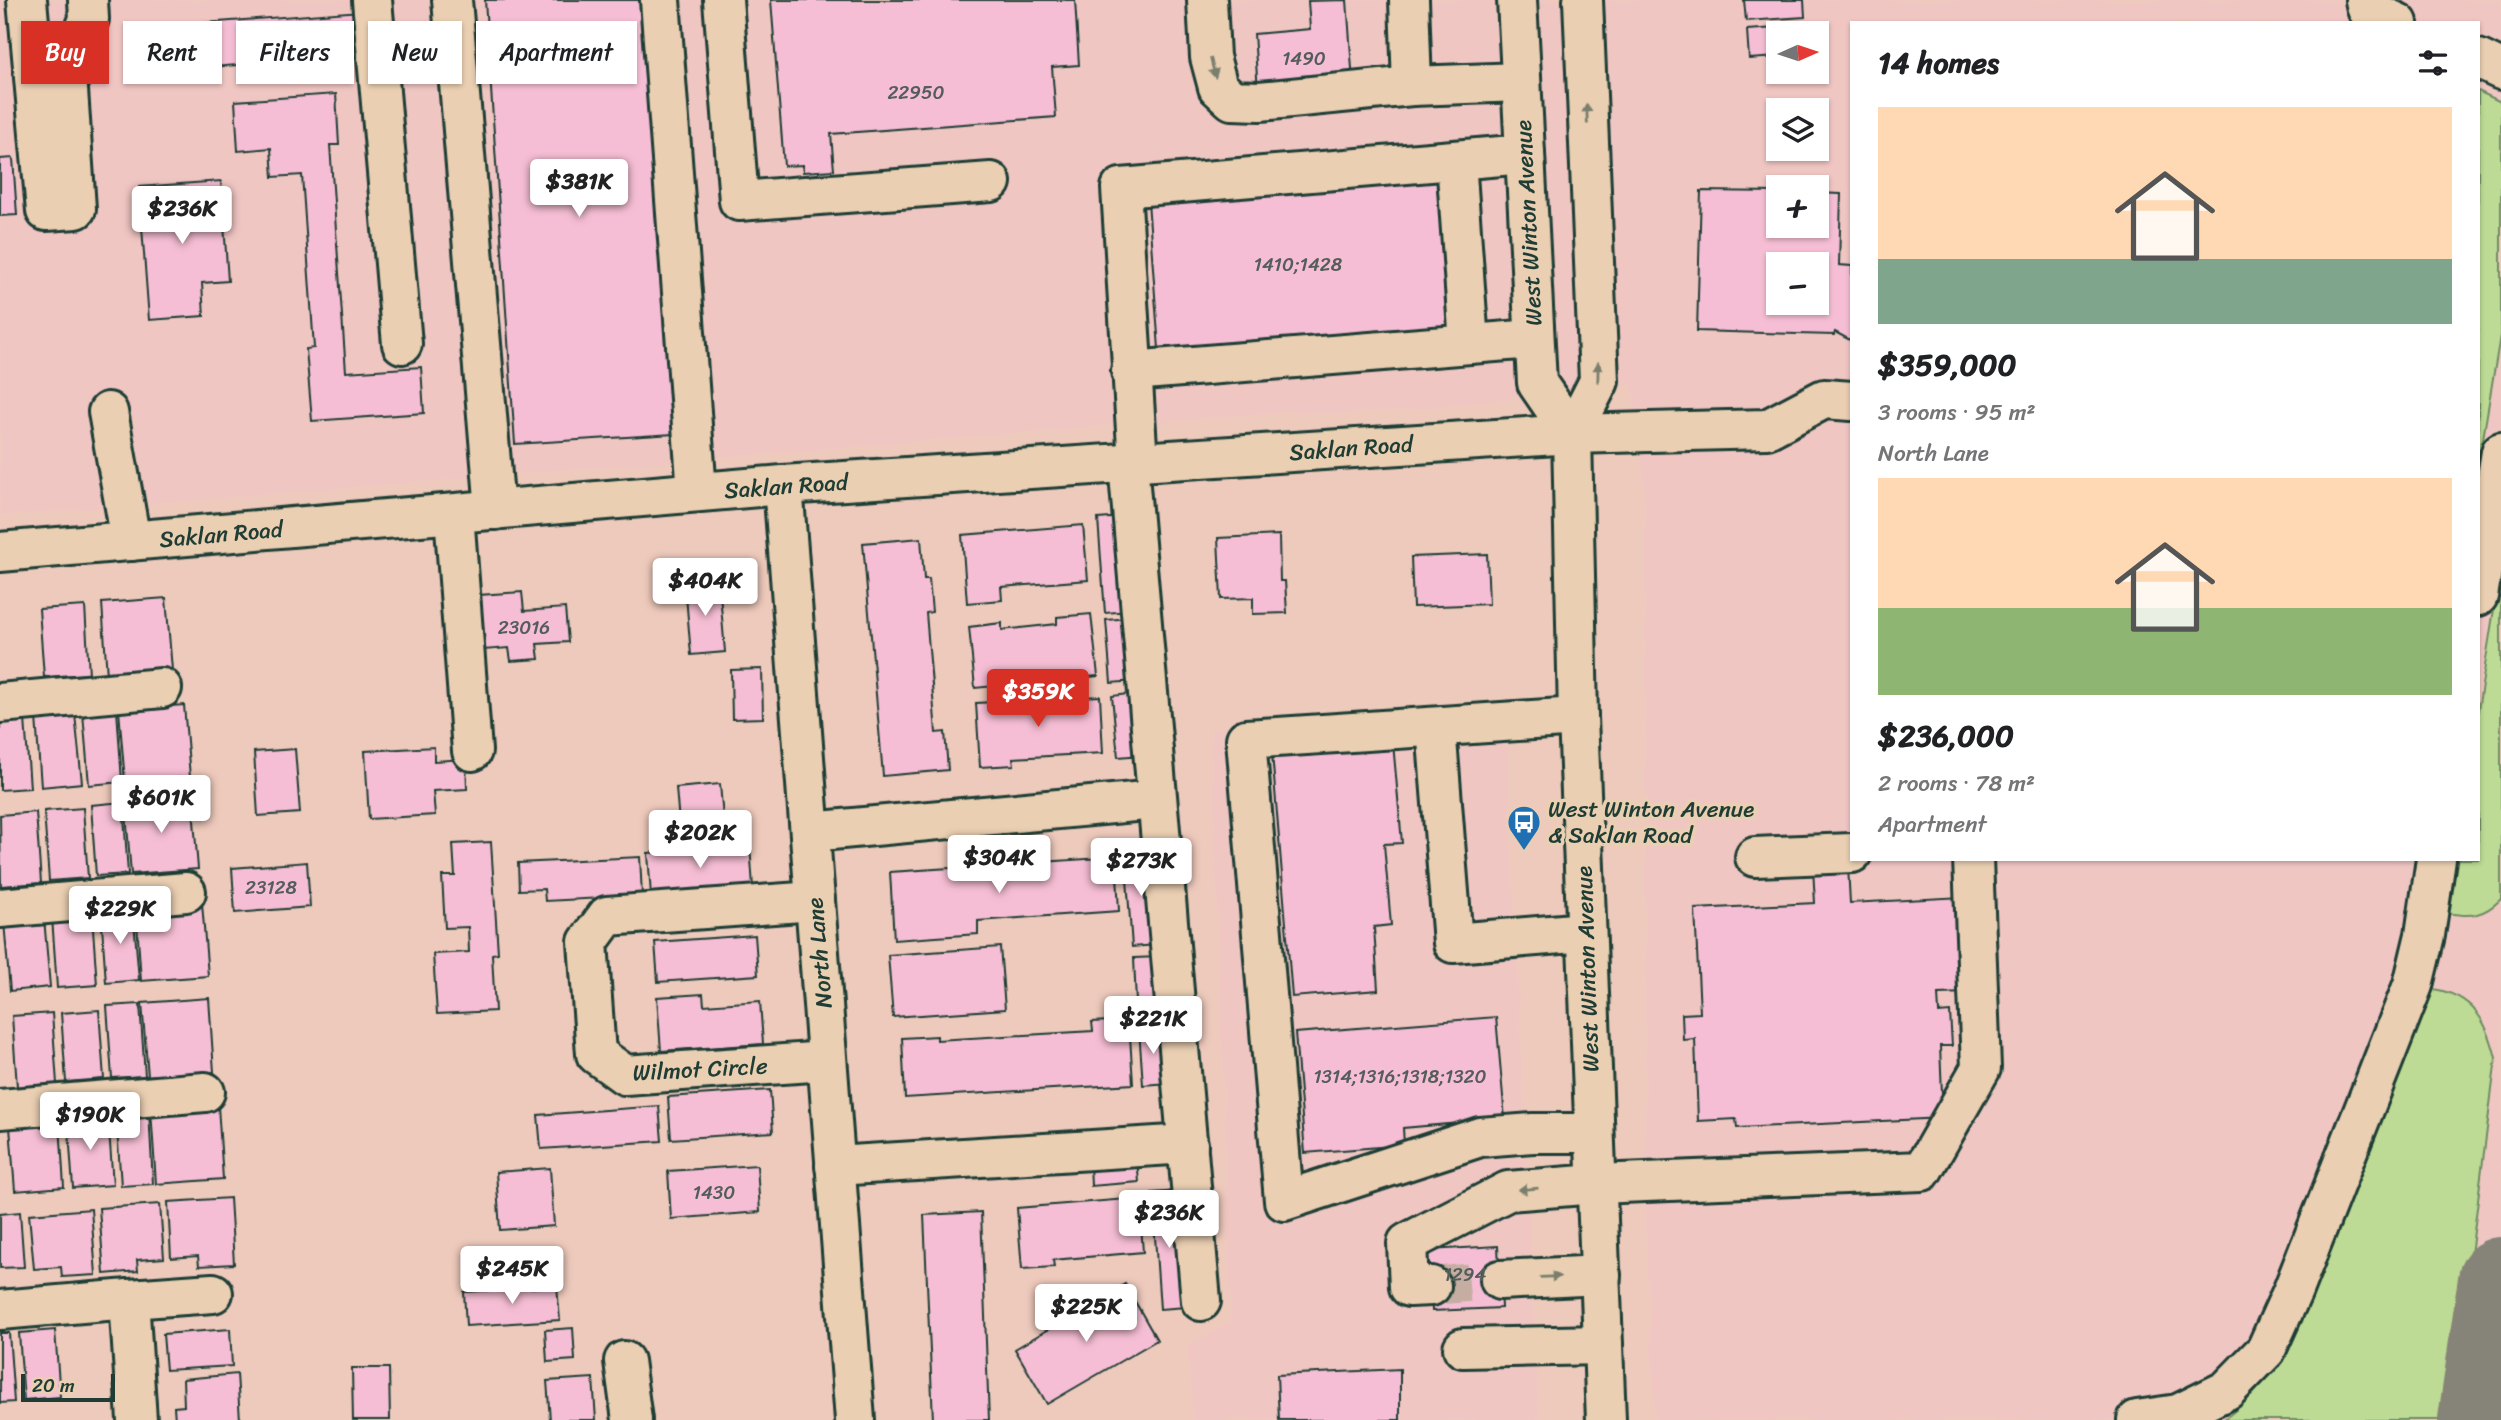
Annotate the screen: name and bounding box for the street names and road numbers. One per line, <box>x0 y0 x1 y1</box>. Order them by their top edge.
street label: West Winton Avenue <box>1503 119 1554 327</box>
street label: Saklan Road <box>1288 424 1416 473</box>
street label: Saklan Road <box>723 462 851 511</box>
street label: Saklan Road <box>158 509 286 560</box>
street label: West Winton Avenue <box>1563 865 1612 1073</box>
street label: North Lane <box>794 896 845 1010</box>
street label: Wilmot Circle <box>631 1045 769 1094</box>

